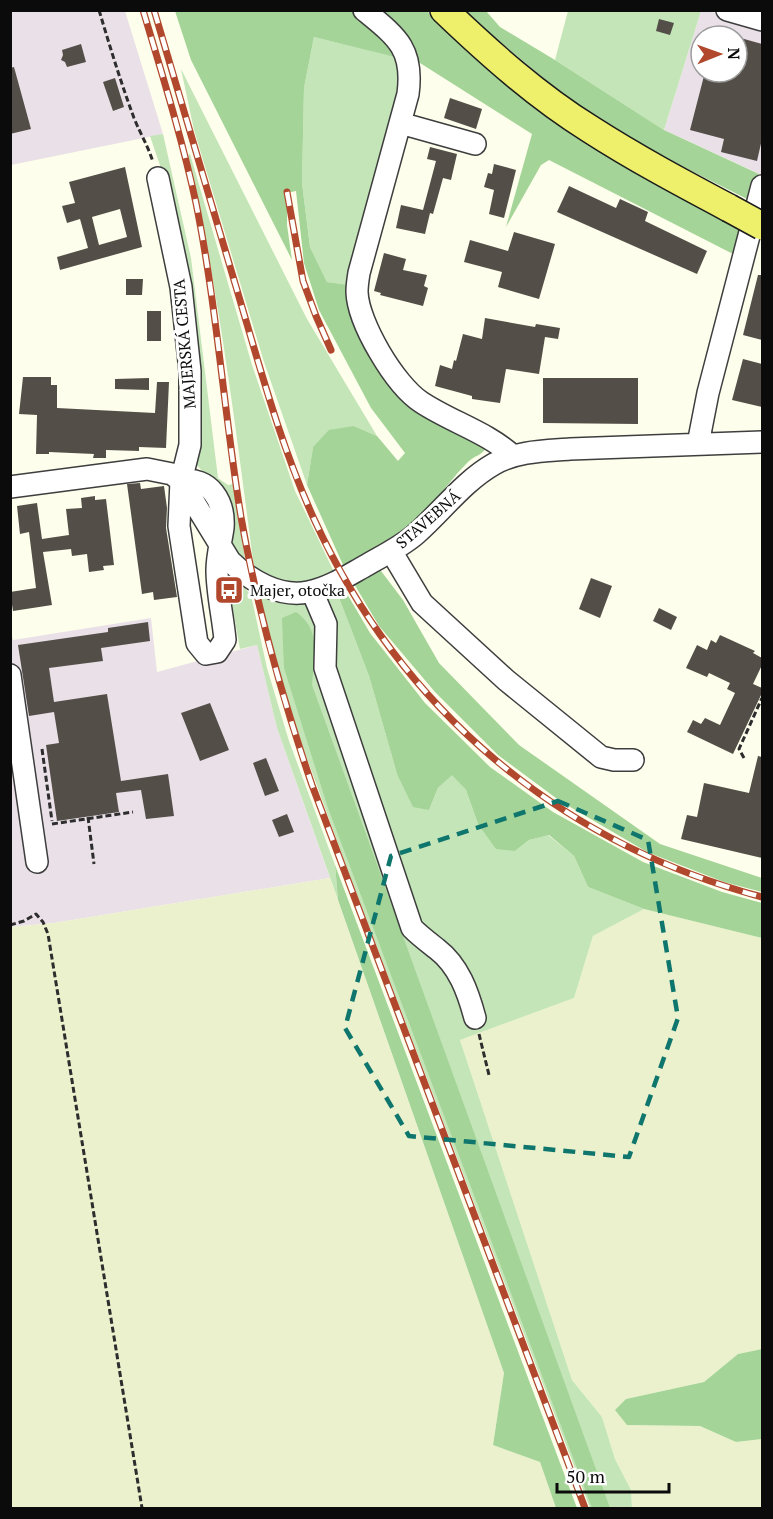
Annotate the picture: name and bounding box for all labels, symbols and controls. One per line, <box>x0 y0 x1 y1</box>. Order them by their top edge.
north arrow <box>689 24 749 84</box>
text: N <box>723 47 745 60</box>
street label: MAJERSKÁ CESTA <box>167 278 201 410</box>
street label: STAVEBNÁ <box>391 485 465 553</box>
bus stop icon: Majer, otočka <box>213 574 245 606</box>
place label: Majer, otočka <box>250 579 345 601</box>
scale bar <box>557 1456 670 1494</box>
text: 50 m <box>566 1464 606 1488</box>

